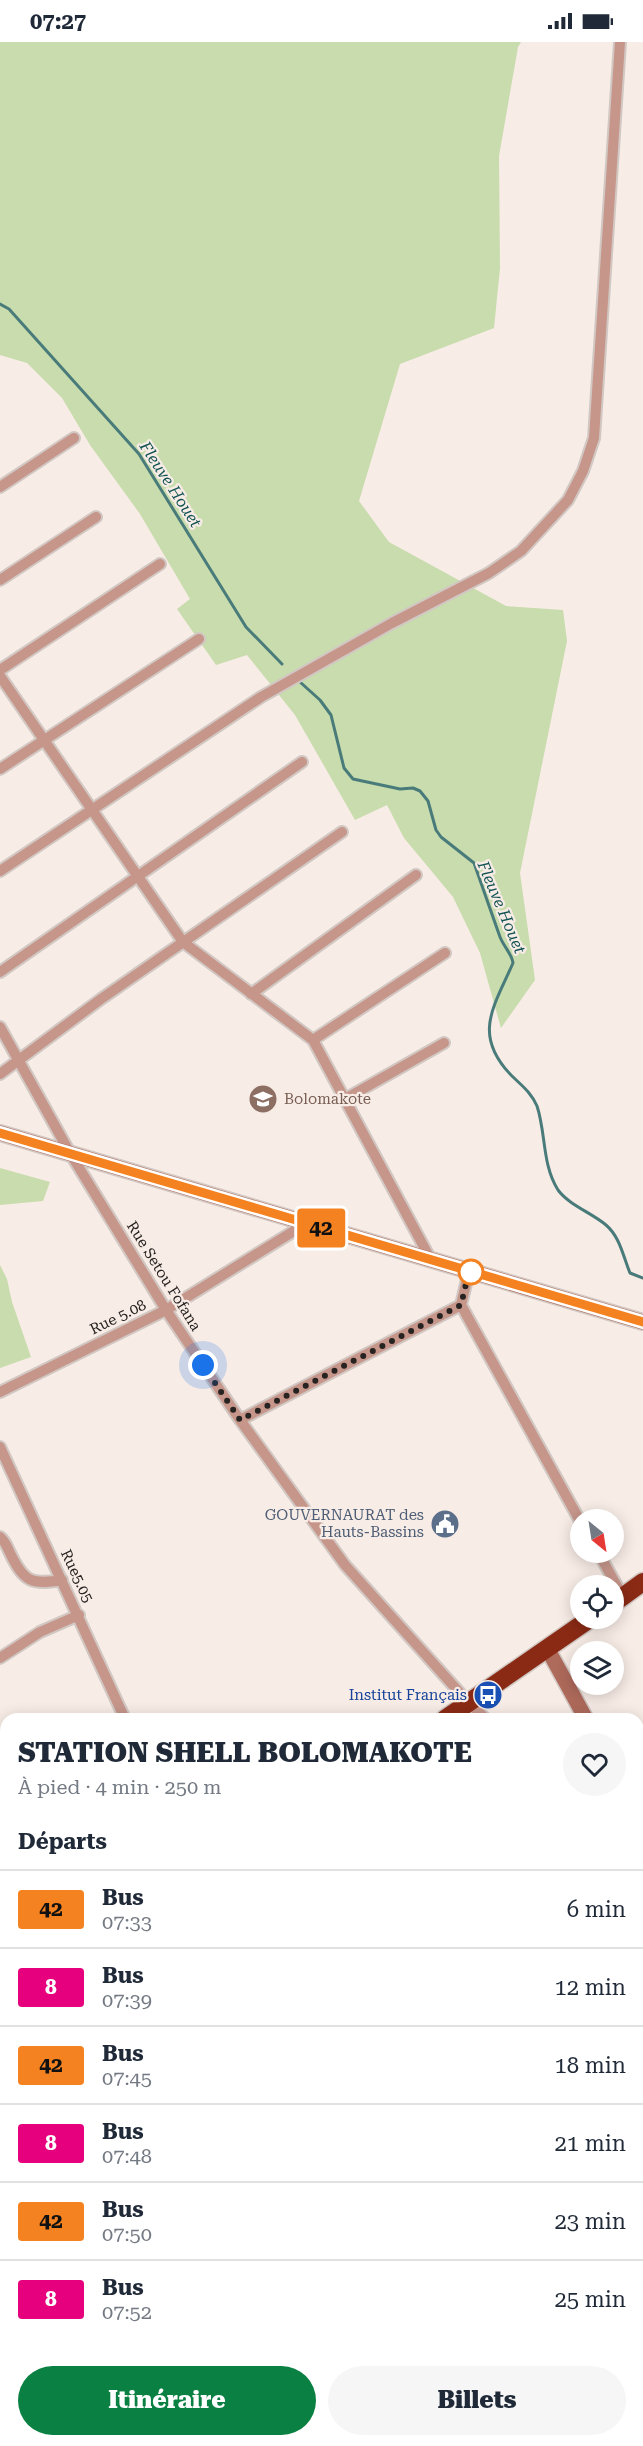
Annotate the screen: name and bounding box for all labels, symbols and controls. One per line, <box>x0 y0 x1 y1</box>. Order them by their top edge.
text: 07:27 <box>30 9 86 34</box>
water label: Fleuve Houet <box>135 437 205 531</box>
water label: Fleuve Houet <box>473 857 530 956</box>
school or university icon: Bolomakote <box>247 1083 279 1115</box>
place label: Bolomakote <box>284 1090 371 1108</box>
line badge: 42 <box>294 1208 348 1248</box>
text: 42 <box>309 1216 333 1240</box>
street label: Rue Setou Fofana <box>123 1218 205 1334</box>
unlabelled marker <box>458 1259 484 1285</box>
street label: Rue 5.08 <box>87 1296 149 1338</box>
your location <box>188 1350 218 1380</box>
place label: GOUVERNAURAT des Hauts-Bassins <box>265 1506 424 1541</box>
public building icon: GOUVERNAURAT des Hauts-Bassins <box>429 1508 461 1540</box>
north arrow <box>570 1509 624 1563</box>
map controls <box>570 1509 624 1695</box>
street label: Rue5.05 <box>57 1546 97 1606</box>
button: locate <box>570 1575 624 1629</box>
button: layers <box>570 1641 624 1695</box>
bus stop icon: Institut Français <box>472 1679 504 1711</box>
place label: Institut Français <box>349 1686 467 1704</box>
button: heart <box>563 1733 626 1796</box>
text: STATION SHELL BOLOMAKOTE <box>18 1736 472 1769</box>
text: À pied · 4 min · 250 m <box>18 1775 221 1799</box>
text: Départs <box>18 1829 107 1854</box>
text: Bus <box>102 1885 144 1910</box>
text: 42 <box>39 1897 63 1921</box>
text: 6 min <box>567 1897 626 1922</box>
text: 07:33 <box>102 1910 152 1934</box>
text: Bus <box>102 1963 144 1988</box>
text: 8 <box>45 1975 57 1999</box>
text: 12 min <box>555 1975 626 2000</box>
text: 07:39 <box>102 1988 152 2012</box>
text: Bus <box>102 2041 144 2066</box>
text: 42 <box>39 2053 63 2077</box>
text: 18 min <box>555 2053 626 2078</box>
text: 07:45 <box>102 2066 152 2090</box>
text: Bus <box>102 2119 144 2144</box>
text: 8 <box>45 2131 57 2155</box>
text: 21 min <box>555 2131 626 2156</box>
text: 07:48 <box>102 2144 152 2168</box>
text: Bus <box>102 2197 144 2222</box>
text: 42 <box>39 2209 63 2233</box>
text: 23 min <box>555 2209 626 2234</box>
text: 07:50 <box>102 2222 152 2246</box>
text: Bus <box>102 2275 144 2300</box>
text: 8 <box>45 2287 57 2311</box>
text: 25 min <box>555 2287 626 2312</box>
text: 07:52 <box>102 2300 152 2324</box>
button: Itinéraire <box>18 2366 316 2435</box>
button: Billets <box>328 2366 626 2435</box>

